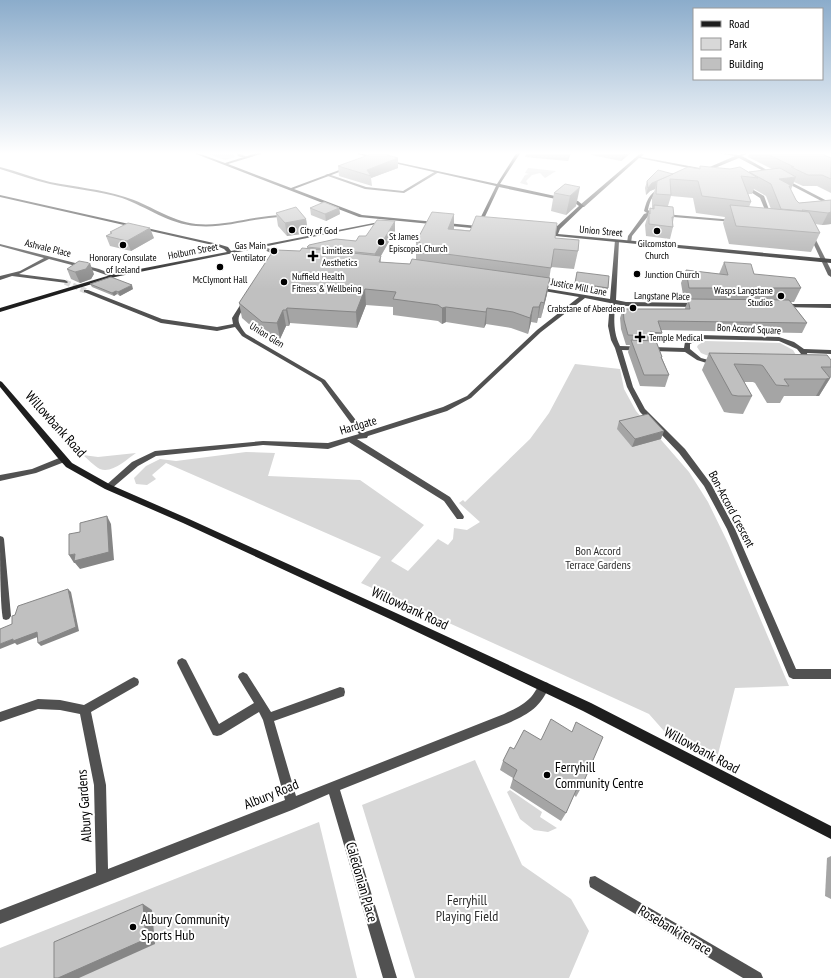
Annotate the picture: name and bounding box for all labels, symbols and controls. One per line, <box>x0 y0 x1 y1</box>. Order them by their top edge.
legend <box>693 8 823 80</box>
text: Road <box>729 16 749 31</box>
text: Park <box>729 36 747 51</box>
text: Building <box>729 56 764 71</box>
street label: Union Street <box>579 223 623 239</box>
place label: City of God <box>300 224 338 237</box>
marker: City of God <box>287 225 297 235</box>
marker: Gilcomston Church <box>652 226 662 236</box>
place label: St James Episcopal Church <box>389 230 448 255</box>
street label: Ashvale Place <box>23 236 73 260</box>
marker: St James Episcopal Church <box>376 237 386 247</box>
place label: Gilcomston Church <box>638 237 676 262</box>
place label: Gas Main Ventilator <box>231 239 266 264</box>
marker: Honorary Consulate of Iceland <box>118 240 128 250</box>
street label: Holburn Street <box>167 240 219 262</box>
place label: Limitless Aesthetics <box>322 244 358 269</box>
marker: Gas Main Ventilator <box>269 246 279 256</box>
marker: Limitless Aesthetics <box>307 250 319 262</box>
place label: Honorary Consulate of Iceland <box>89 251 157 276</box>
marker: McClymont Hall <box>215 262 225 272</box>
place label: Junction Church <box>644 268 699 281</box>
marker: Junction Church <box>632 269 642 279</box>
place label: Nuffield Health Fitness & Wellbeing <box>292 270 361 295</box>
place label: McClymont Hall <box>193 273 248 286</box>
street label: Justice Mill Lane <box>549 275 608 299</box>
marker: Nuffield Health Fitness & Wellbeing <box>279 277 289 287</box>
place label: Wasps Langstane Studios <box>714 284 774 309</box>
street label: Langstane Place <box>634 289 690 303</box>
marker: Wasps Langstane Studios <box>776 291 786 301</box>
place label: Crabstane of Aberdeen <box>547 302 625 315</box>
marker: Crabstane of Aberdeen <box>628 303 638 313</box>
street label: Union Glen <box>247 319 287 351</box>
street label: Bon Accord Square <box>717 321 781 337</box>
marker: Temple Medical <box>634 331 646 343</box>
place label: Temple Medical <box>649 331 704 344</box>
street label: Willowbank Road <box>22 387 90 461</box>
street label: Hardgate <box>338 412 378 438</box>
street label: Bon-Accord Crescent <box>706 468 759 551</box>
park label: Bon Accord Terrace Gardens <box>565 543 631 572</box>
street label: Willowbank Road <box>369 582 451 634</box>
street label: Willowbank Road <box>661 723 743 777</box>
place label: Ferryhill Community Centre <box>555 758 644 792</box>
street label: Albury Gardens <box>72 769 96 843</box>
marker: Ferryhill Community Centre <box>542 770 552 780</box>
street label: Albury Road <box>241 775 301 813</box>
street label: Caledonian Place <box>342 840 382 924</box>
park label: Ferryhill Playing Field <box>436 891 498 925</box>
street label: Rosebank Terrace <box>635 901 715 959</box>
place label: Albury Community Sports Hub <box>141 910 230 944</box>
marker: Albury Community Sports Hub <box>128 922 138 932</box>

